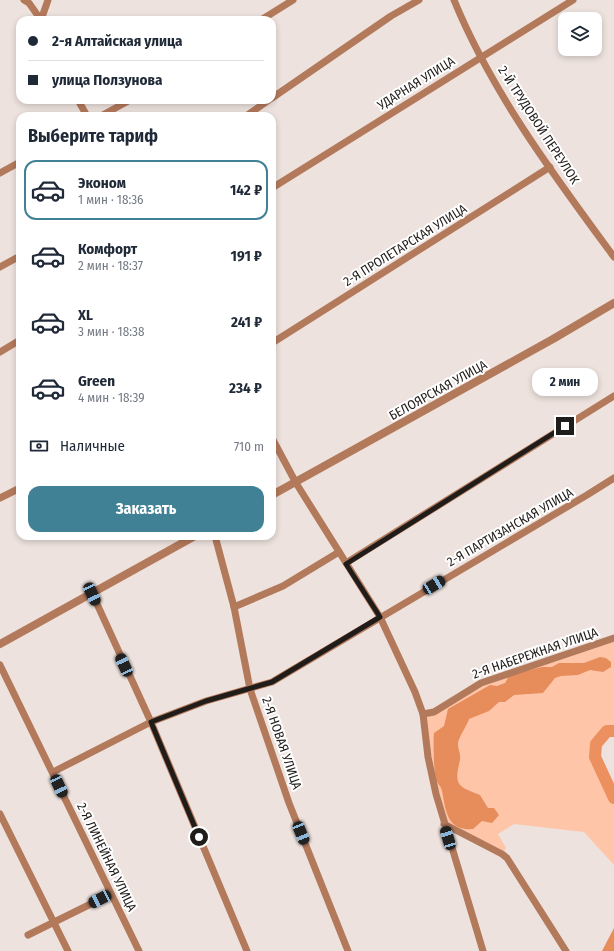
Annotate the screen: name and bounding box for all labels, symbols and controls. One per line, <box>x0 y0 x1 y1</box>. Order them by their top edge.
map controls <box>558 12 602 56</box>
button: layers <box>558 12 602 56</box>
text: 2-я Алтайская улица <box>52 32 183 50</box>
street label: УДАРНАЯ УЛИЦА <box>374 53 457 113</box>
street label: 2-Й ТРУДОВОЙ ПЕРЕУЛОК <box>495 63 583 187</box>
text: улица Ползунова <box>52 71 162 89</box>
text: Выберите тариф <box>28 125 158 147</box>
icon: car <box>30 172 66 208</box>
text: Эконом <box>78 174 126 192</box>
text: 142 ₽ <box>230 181 262 199</box>
text: 1 мин · 18:36 <box>78 192 144 207</box>
street label: 2-Я ПРОЛЕТАРСКАЯ УЛИЦА <box>341 201 470 289</box>
icon: car <box>30 238 66 274</box>
text: Комфорт <box>78 240 137 258</box>
text: 191 ₽ <box>231 247 262 265</box>
text: 2 мин · 18:37 <box>78 258 143 273</box>
icon: car <box>30 304 66 340</box>
text: XL <box>78 306 93 324</box>
text: 241 ₽ <box>231 313 262 331</box>
text: 3 мин · 18:38 <box>78 324 144 339</box>
street label: БЕЛОЯРСКАЯ УЛИЦА <box>386 357 490 423</box>
callout: 2 мин <box>532 368 598 396</box>
icon: car <box>30 370 66 406</box>
text: Green <box>78 372 115 390</box>
text: 2 мин <box>550 374 580 389</box>
text: 234 ₽ <box>229 379 262 397</box>
text: 4 мин · 18:39 <box>78 390 145 405</box>
route end <box>556 417 574 435</box>
icon: cash <box>28 435 50 457</box>
text: Наличные <box>60 437 125 455</box>
text: 710 m <box>234 439 264 454</box>
street label: 2-Я ПАРТИЗАНСКАЯ УЛИЦА <box>444 485 576 569</box>
button: Заказать <box>28 486 264 532</box>
car <box>421 574 447 596</box>
car <box>81 581 103 607</box>
street label: 2-Я НАБЕРЕЖНАЯ УЛИЦА <box>470 624 600 682</box>
car <box>113 652 135 678</box>
street label: 2-Я НОВАЯ УЛИЦА <box>259 695 305 791</box>
car <box>48 773 70 799</box>
street label: 2-Я ЛИНЕЙНАЯ УЛИЦА <box>74 800 140 914</box>
car <box>291 820 311 846</box>
car <box>439 825 457 851</box>
route start <box>190 828 208 846</box>
car <box>87 888 113 910</box>

